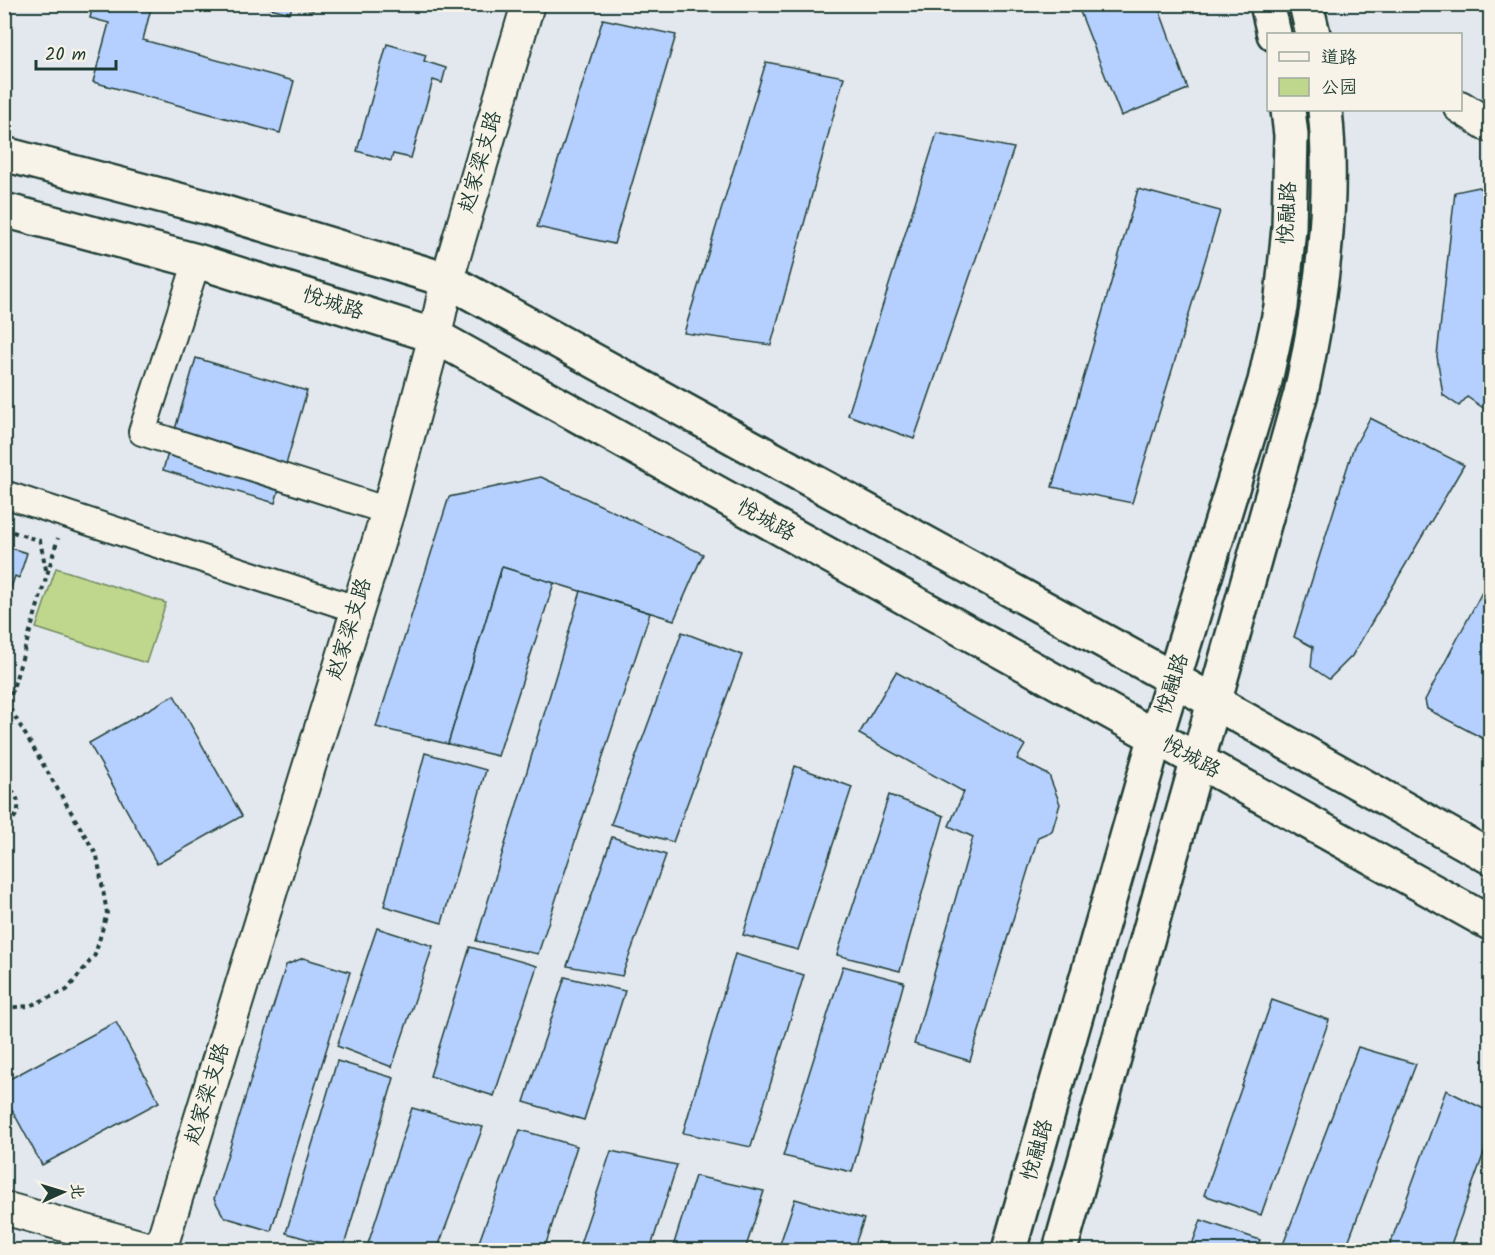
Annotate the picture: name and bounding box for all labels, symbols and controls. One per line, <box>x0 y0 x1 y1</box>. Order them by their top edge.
scale bar <box>36 33 116 71</box>
legend <box>1267 33 1462 111</box>
text: 20 m <box>45 41 86 70</box>
text: 道路 <box>1321 44 1357 73</box>
text: 公园 <box>1321 74 1357 103</box>
street label: 赵家梁支路 <box>451 107 511 217</box>
street label: 悦融路 <box>1270 181 1306 245</box>
street label: 悦城路 <box>298 279 368 329</box>
street label: 悦城路 <box>730 491 802 551</box>
street label: 赵家梁支路 <box>319 574 381 684</box>
street label: 悦融路 <box>1148 649 1198 719</box>
street label: 悦城路 <box>1155 728 1227 788</box>
street label: 赵家梁支路 <box>177 1039 239 1149</box>
street label: 悦融路 <box>1013 1115 1063 1185</box>
north arrow <box>33 1162 93 1222</box>
text: 北 <box>63 1182 89 1200</box>

